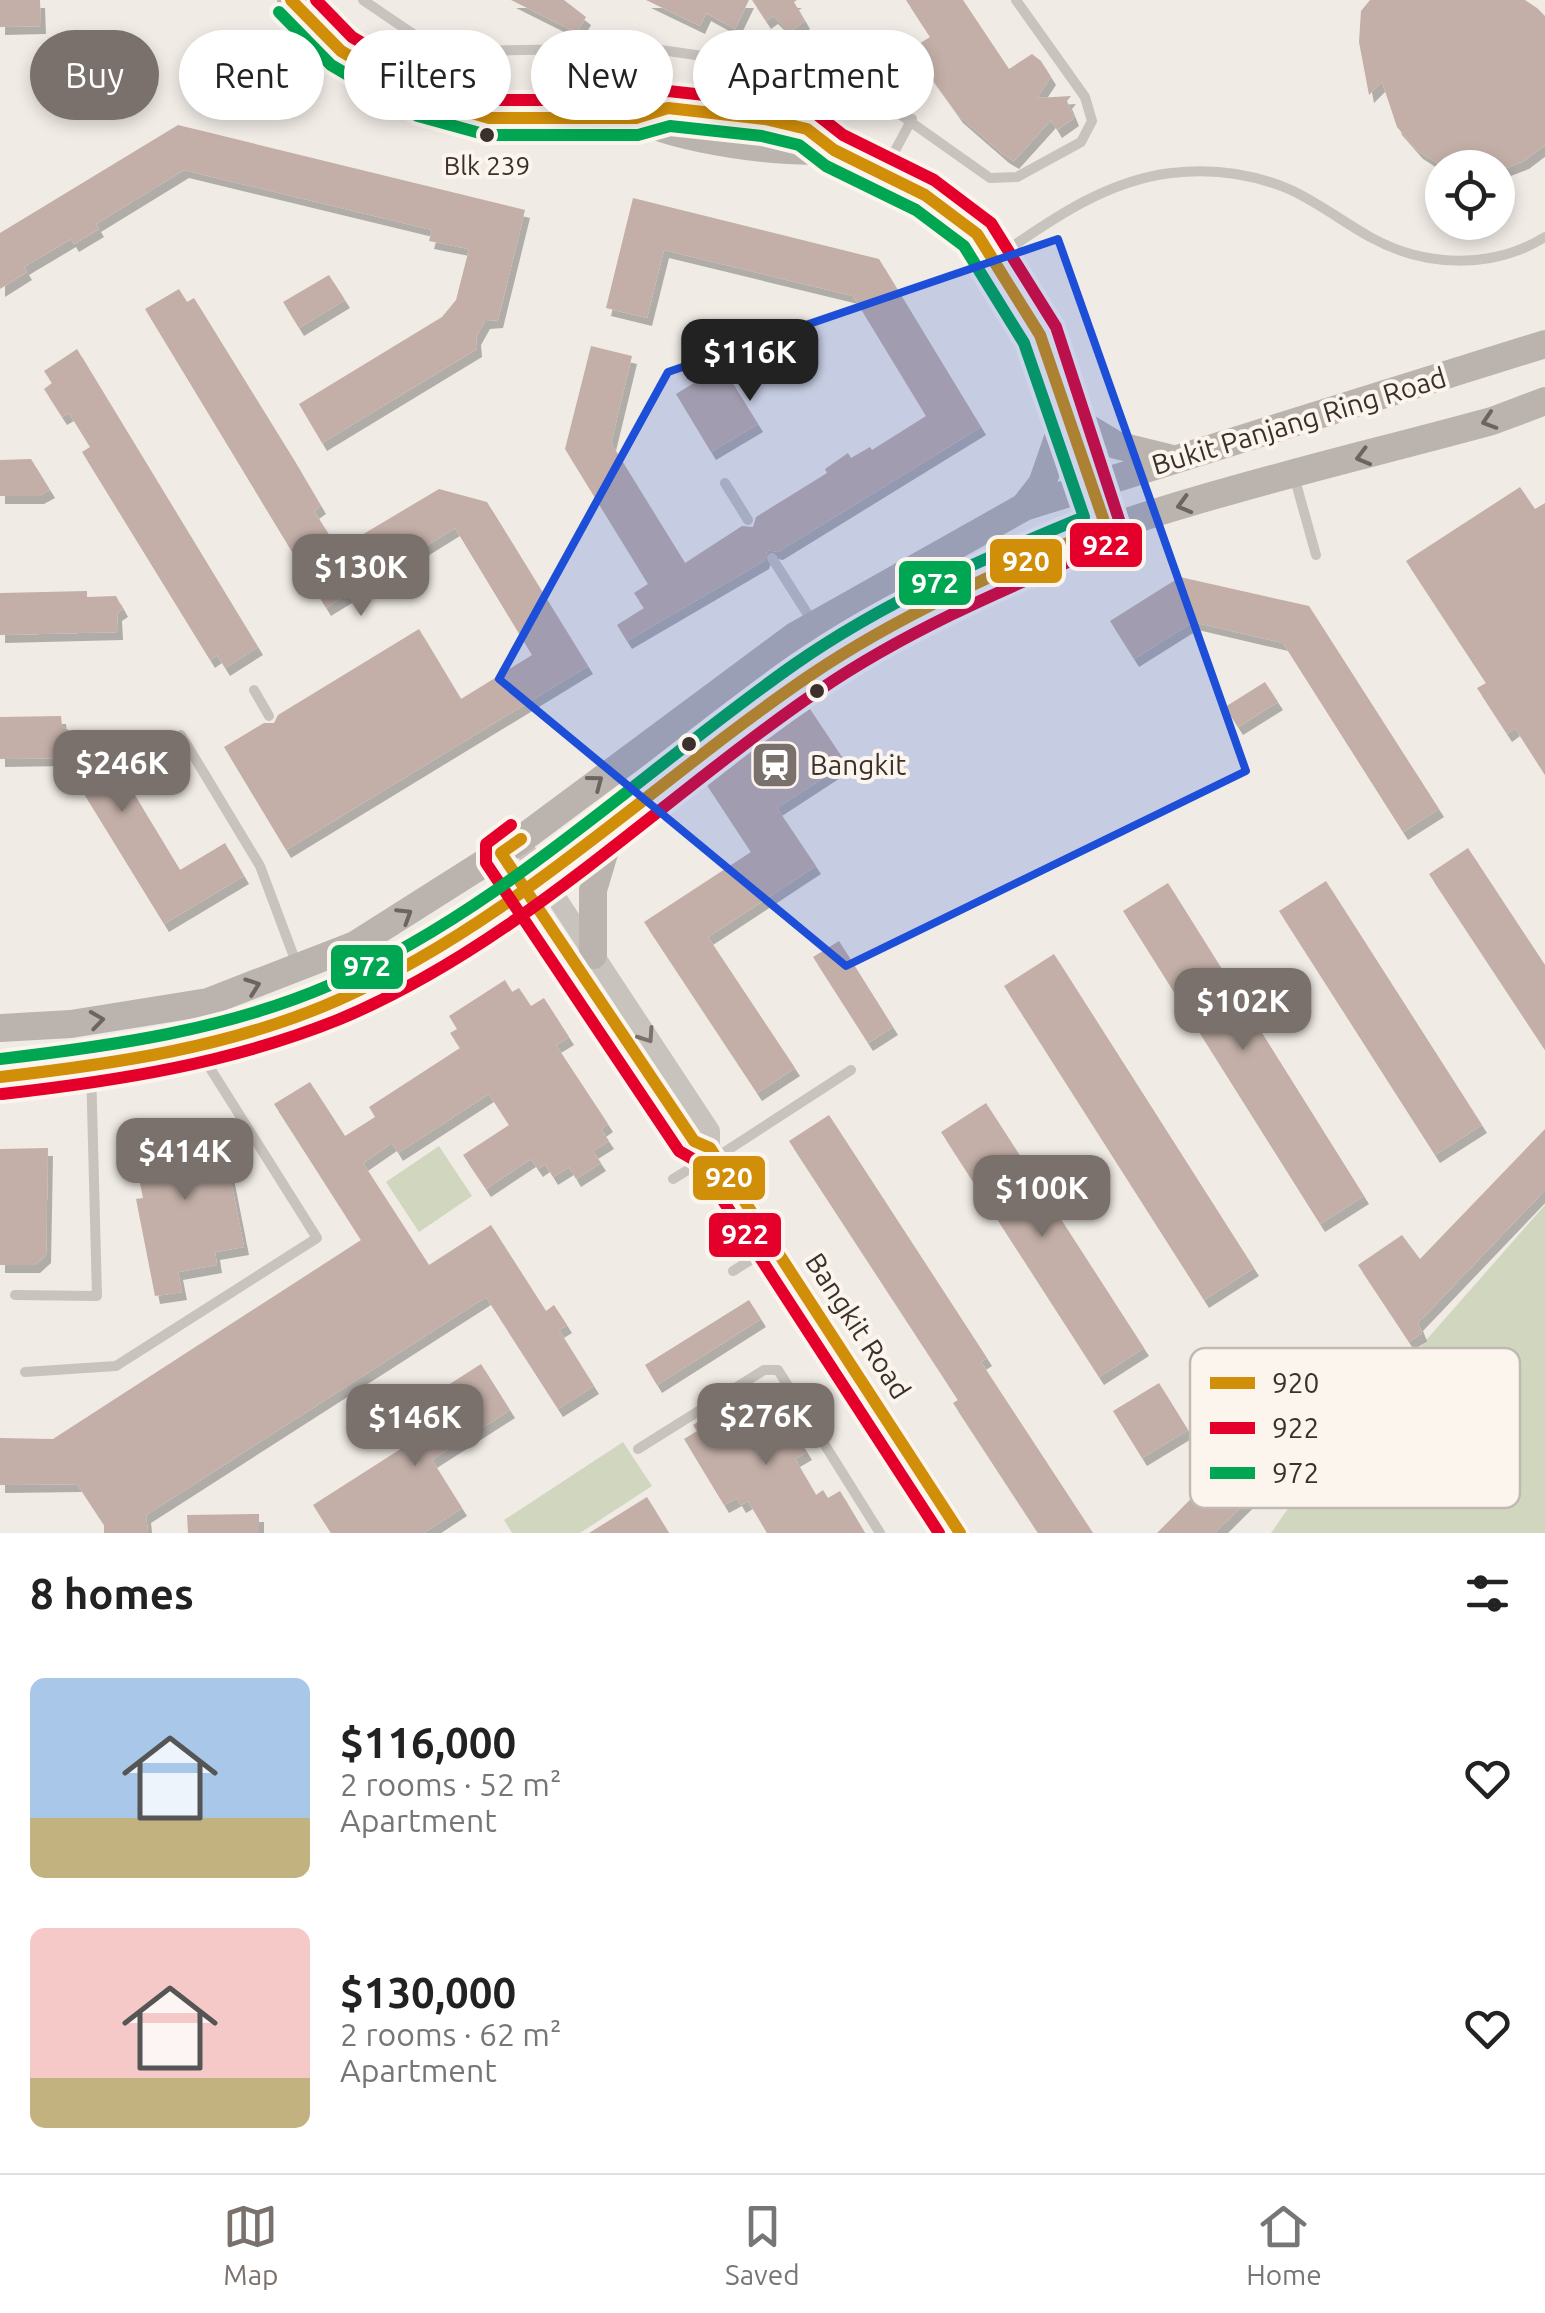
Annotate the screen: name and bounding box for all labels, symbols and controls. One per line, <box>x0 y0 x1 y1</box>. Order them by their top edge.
chip: Buy <box>30 30 159 120</box>
chip: Rent <box>179 30 324 120</box>
chip: Filters <box>344 30 511 120</box>
chip: New <box>531 30 673 120</box>
chip: Apartment <box>693 30 934 120</box>
marker: Blk 239 <box>477 125 497 145</box>
map controls <box>1425 150 1515 240</box>
button: locate <box>1425 150 1515 240</box>
place label: Blk 239 <box>444 151 530 180</box>
pin: $116K <box>680 319 820 404</box>
text: $116K <box>703 333 797 369</box>
street label: Bukit Panjang Ring Road <box>1148 361 1450 480</box>
one-way arrow <box>1482 409 1499 430</box>
one-way arrow <box>1355 445 1372 466</box>
one-way arrow <box>1175 494 1193 515</box>
line badge: 922 <box>1068 521 1144 569</box>
text: 922 <box>1082 529 1130 560</box>
pin: $130K <box>291 534 431 619</box>
line badge: 920 <box>988 537 1064 585</box>
text: 920 <box>1002 545 1050 576</box>
text: $130K <box>314 548 408 584</box>
line badge: 972 <box>897 559 973 607</box>
text: 972 <box>911 567 959 598</box>
unlabelled marker <box>807 681 827 701</box>
pin: $246K <box>52 730 192 815</box>
unlabelled marker <box>679 734 699 754</box>
station icon: Bangkit <box>749 739 801 791</box>
text: $246K <box>75 744 169 780</box>
place label: Bangkit <box>810 749 906 780</box>
one-way arrow <box>585 777 603 794</box>
one-way arrow <box>394 908 412 927</box>
line badge: 972 <box>329 943 405 991</box>
text: 972 <box>343 950 391 981</box>
pin: $102K <box>1173 968 1313 1053</box>
one-way arrow <box>243 978 261 998</box>
text: $102K <box>1196 982 1290 1018</box>
one-way arrow <box>89 1011 105 1032</box>
one-way arrow <box>635 1026 654 1044</box>
pin: $414K <box>115 1118 255 1203</box>
text: $414K <box>138 1132 232 1168</box>
line badge: 920 <box>691 1154 767 1202</box>
pin: $100K <box>972 1155 1112 1240</box>
text: 920 <box>705 1161 753 1192</box>
text: $100K <box>995 1169 1089 1205</box>
line badge: 922 <box>707 1211 783 1259</box>
text: 922 <box>721 1218 769 1249</box>
street label: Bangkit Road <box>800 1247 917 1404</box>
legend <box>1190 1348 1520 1508</box>
text: 920 <box>1272 1367 1319 1398</box>
pin: $276K <box>696 1383 836 1468</box>
pin: $146K <box>345 1384 485 1469</box>
text: $276K <box>719 1397 813 1433</box>
text: $146K <box>368 1398 462 1434</box>
text: 922 <box>1272 1412 1319 1443</box>
text: 972 <box>1272 1457 1319 1488</box>
icon: filters <box>1460 1566 1515 1621</box>
text: 8 homes <box>30 1570 194 1617</box>
icon: home <box>110 1718 230 1838</box>
text: $116,000 <box>340 1719 516 1766</box>
icon: heart <box>1460 1751 1515 1806</box>
text: 2 rooms · 52 m² <box>340 1766 561 1802</box>
text: Apartment <box>340 1802 497 1838</box>
icon: home <box>110 1968 230 2088</box>
text: $130,000 <box>340 1969 516 2016</box>
icon: heart <box>1460 2001 1515 2056</box>
text: 2 rooms · 62 m² <box>340 2016 561 2052</box>
text: Apartment <box>340 2052 497 2088</box>
tab: Map <box>223 2199 278 2290</box>
tab: Saved <box>725 2199 800 2290</box>
tab: Home <box>1246 2199 1322 2290</box>

